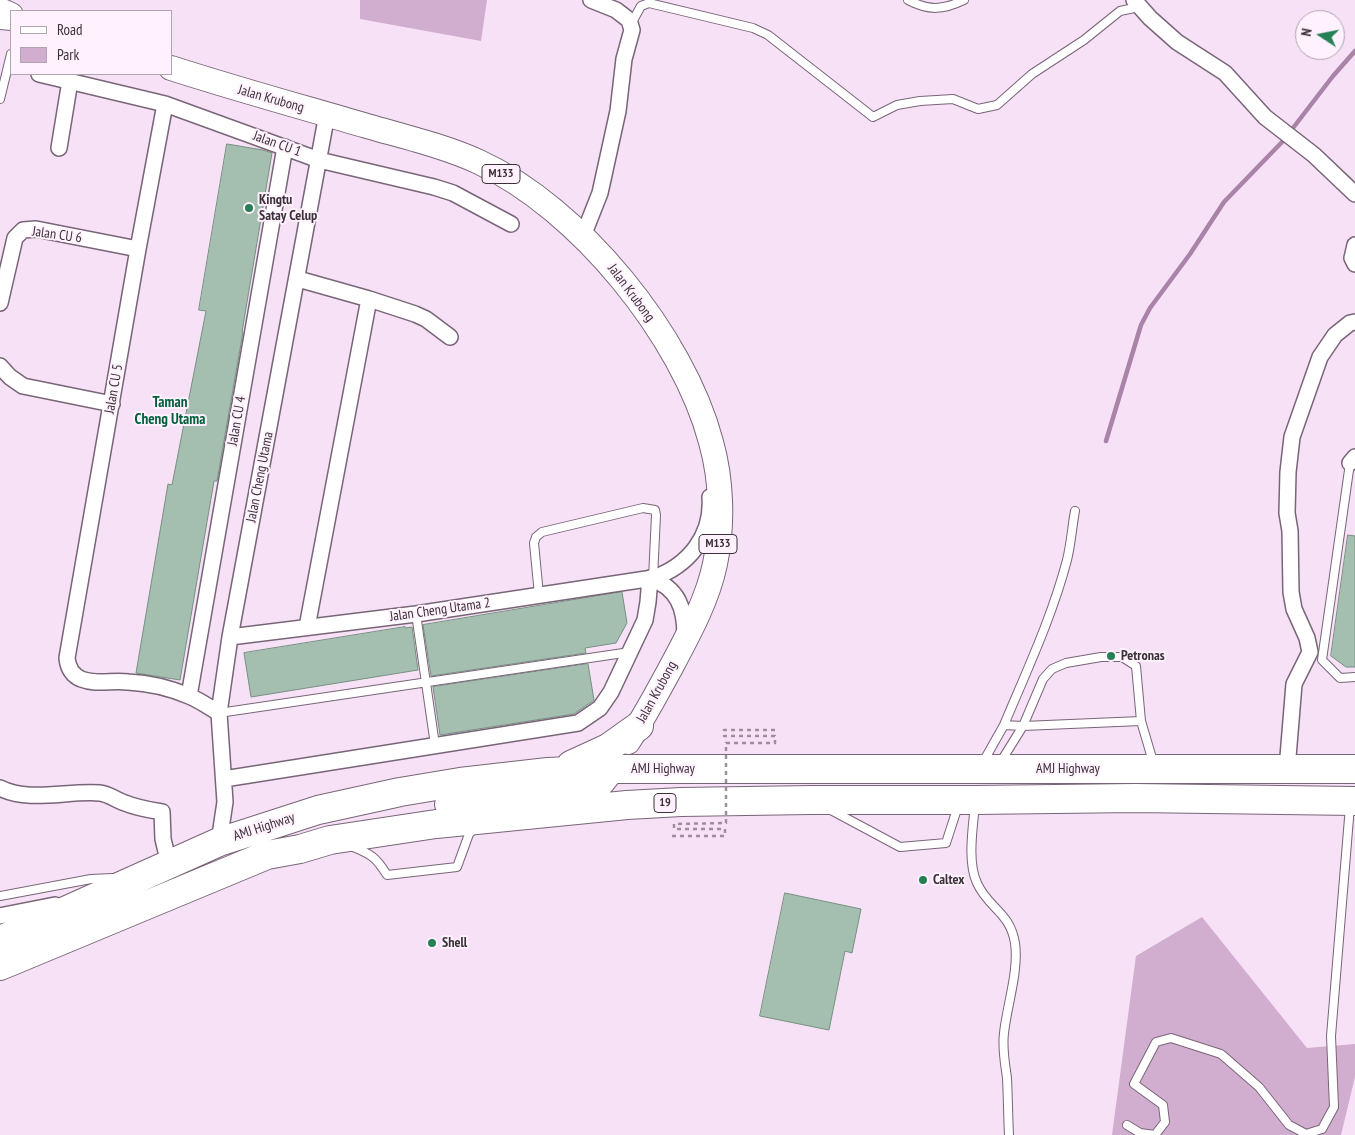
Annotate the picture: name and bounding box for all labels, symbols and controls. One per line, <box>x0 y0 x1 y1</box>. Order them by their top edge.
legend <box>10 10 172 75</box>
north arrow <box>1295 10 1345 60</box>
text: Road <box>57 20 83 39</box>
text: N <box>1297 27 1316 38</box>
text: Park <box>57 45 79 64</box>
street label: Jalan Krubong <box>236 82 306 116</box>
street label: Jalan CU 1 <box>251 128 303 160</box>
road number: M133 <box>482 164 520 183</box>
place label: Kingtu Satay Celup <box>259 192 317 224</box>
marker: Kingtu Satay Celup <box>243 202 255 214</box>
street label: Jalan CU 6 <box>31 223 83 247</box>
street label: Jalan Krubong <box>604 261 658 325</box>
street label: Jalan CU 5 <box>101 363 127 415</box>
district label: Taman Cheng Utama <box>135 394 205 429</box>
street label: Jalan CU 4 <box>224 395 250 447</box>
street label: Jalan Cheng Utama <box>243 430 277 524</box>
road number: M133 <box>699 534 737 554</box>
street label: Jalan Cheng Utama 2 <box>389 595 491 625</box>
place label: Petronas <box>1121 648 1165 664</box>
marker: Petronas <box>1105 650 1117 662</box>
street label: Jalan Krubong <box>633 658 681 726</box>
street label: AMJ Highway <box>631 761 695 777</box>
street label: AMJ Highway <box>1036 761 1100 777</box>
road number: 19 <box>654 794 676 812</box>
street label: AMJ Highway <box>231 809 297 845</box>
place label: Caltex <box>933 872 964 888</box>
marker: Caltex <box>917 874 929 886</box>
place label: Shell <box>442 935 467 951</box>
marker: Shell <box>426 937 438 949</box>

